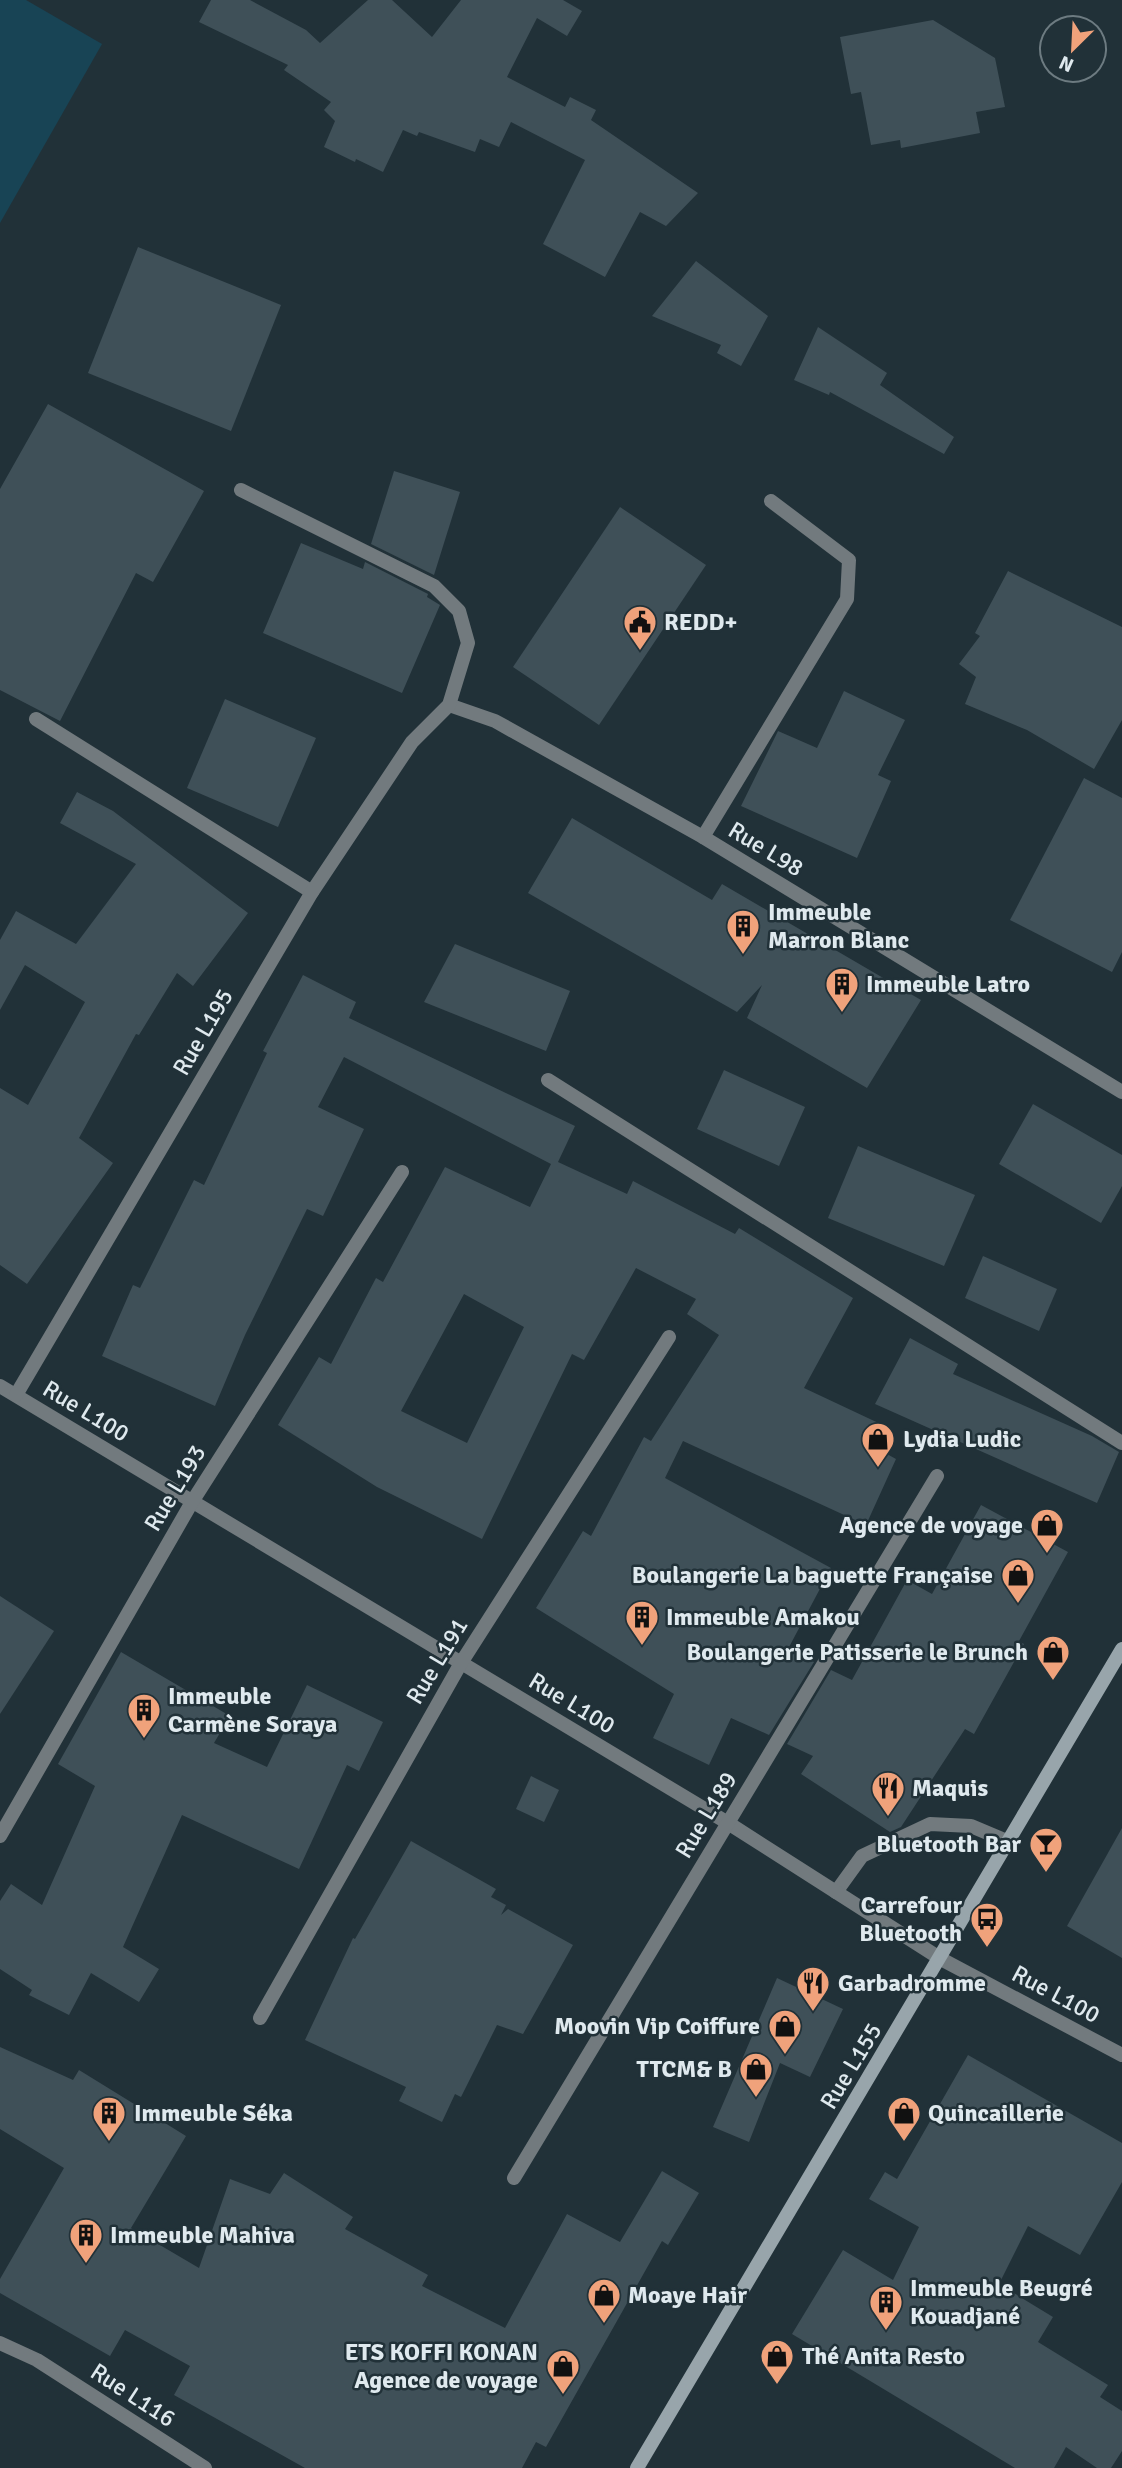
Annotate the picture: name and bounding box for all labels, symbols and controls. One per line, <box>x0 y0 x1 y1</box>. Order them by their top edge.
north arrow <box>1038 14 1108 84</box>
text: N <box>1056 50 1077 77</box>
public building icon: REDD+ <box>621 603 659 652</box>
place label: REDD+ <box>664 607 738 637</box>
street label: Rue L98 <box>723 815 809 883</box>
place label: Immeuble Marron Blanc <box>768 897 909 955</box>
building icon: Immeuble Marron Blanc <box>724 907 762 956</box>
building icon: Immeuble Latro <box>823 965 861 1014</box>
place label: Immeuble Latro <box>866 969 1030 999</box>
street label: Rue L195 <box>166 983 240 1081</box>
street label: Rue L100 <box>37 1374 135 1448</box>
shop icon: Lydia Ludic <box>859 1420 897 1469</box>
place label: Lydia Ludic <box>903 1424 1021 1454</box>
street label: Rue L193 <box>138 1439 212 1537</box>
shop icon: Agence de voyage <box>1028 1506 1066 1555</box>
place label: Agence de voyage <box>839 1510 1023 1540</box>
shop icon: Boulangerie La baguette Française <box>999 1556 1037 1605</box>
place label: Boulangerie La baguette Française <box>632 1560 993 1590</box>
building icon: Immeuble Amakou <box>623 1598 661 1647</box>
place label: Immeuble Amakou <box>666 1602 860 1632</box>
street label: Rue L191 <box>400 1612 474 1710</box>
shop icon: Boulangerie Patisserie le Brunch <box>1034 1633 1072 1682</box>
place label: Boulangerie Patisserie le Brunch <box>687 1637 1028 1667</box>
street label: Rue L100 <box>523 1666 621 1740</box>
place label: Immeuble Carmène Soraya <box>168 1681 337 1739</box>
building icon: Immeuble Carmène Soraya <box>125 1691 163 1740</box>
street label: Rue L189 <box>669 1766 743 1864</box>
restaurant icon: Maquis <box>869 1769 907 1818</box>
place label: Maquis <box>912 1773 988 1803</box>
bar icon: Bluetooth Bar <box>1027 1825 1065 1874</box>
place label: Bluetooth Bar <box>876 1829 1021 1859</box>
place label: Carrefour Bluetooth <box>859 1890 962 1948</box>
bus stop icon: Carrefour Bluetooth <box>968 1900 1006 1949</box>
street label: Rue L100 <box>1007 1958 1105 2030</box>
restaurant icon: Garbadromme <box>794 1964 832 2013</box>
place label: Garbadromme <box>838 1968 986 1998</box>
shop icon: Moovin Vip Coiffure <box>766 2007 804 2056</box>
place label: Moovin Vip Coiffure <box>554 2011 760 2041</box>
street label: Rue L155 <box>814 2017 888 2115</box>
shop icon: TTCM& B <box>737 2050 775 2099</box>
place label: TTCM& B <box>636 2054 732 2084</box>
building icon: Immeuble Séka <box>90 2094 128 2143</box>
shop icon: Quincaillerie <box>885 2094 923 2143</box>
place label: Immeuble Séka <box>134 2098 293 2128</box>
place label: Quincaillerie <box>928 2098 1064 2128</box>
building icon: Immeuble Mahiva <box>67 2216 105 2265</box>
place label: Immeuble Mahiva <box>110 2220 295 2250</box>
place label: Immeuble Beugré Kouadjané <box>910 2273 1093 2331</box>
shop icon: Moaye Hair <box>585 2276 623 2325</box>
place label: Moaye Hair <box>628 2280 747 2310</box>
building icon: Immeuble Beugré Kouadjané <box>867 2283 905 2332</box>
place label: ETS KOFFI KONAN Agence de voyage <box>345 2337 538 2395</box>
shop icon: Thé Anita Resto <box>758 2337 796 2386</box>
place label: Thé Anita Resto <box>802 2341 965 2371</box>
shop icon: ETS KOFFI KONAN Agence de voyage <box>544 2347 582 2396</box>
street label: Rue L116 <box>85 2356 181 2434</box>

